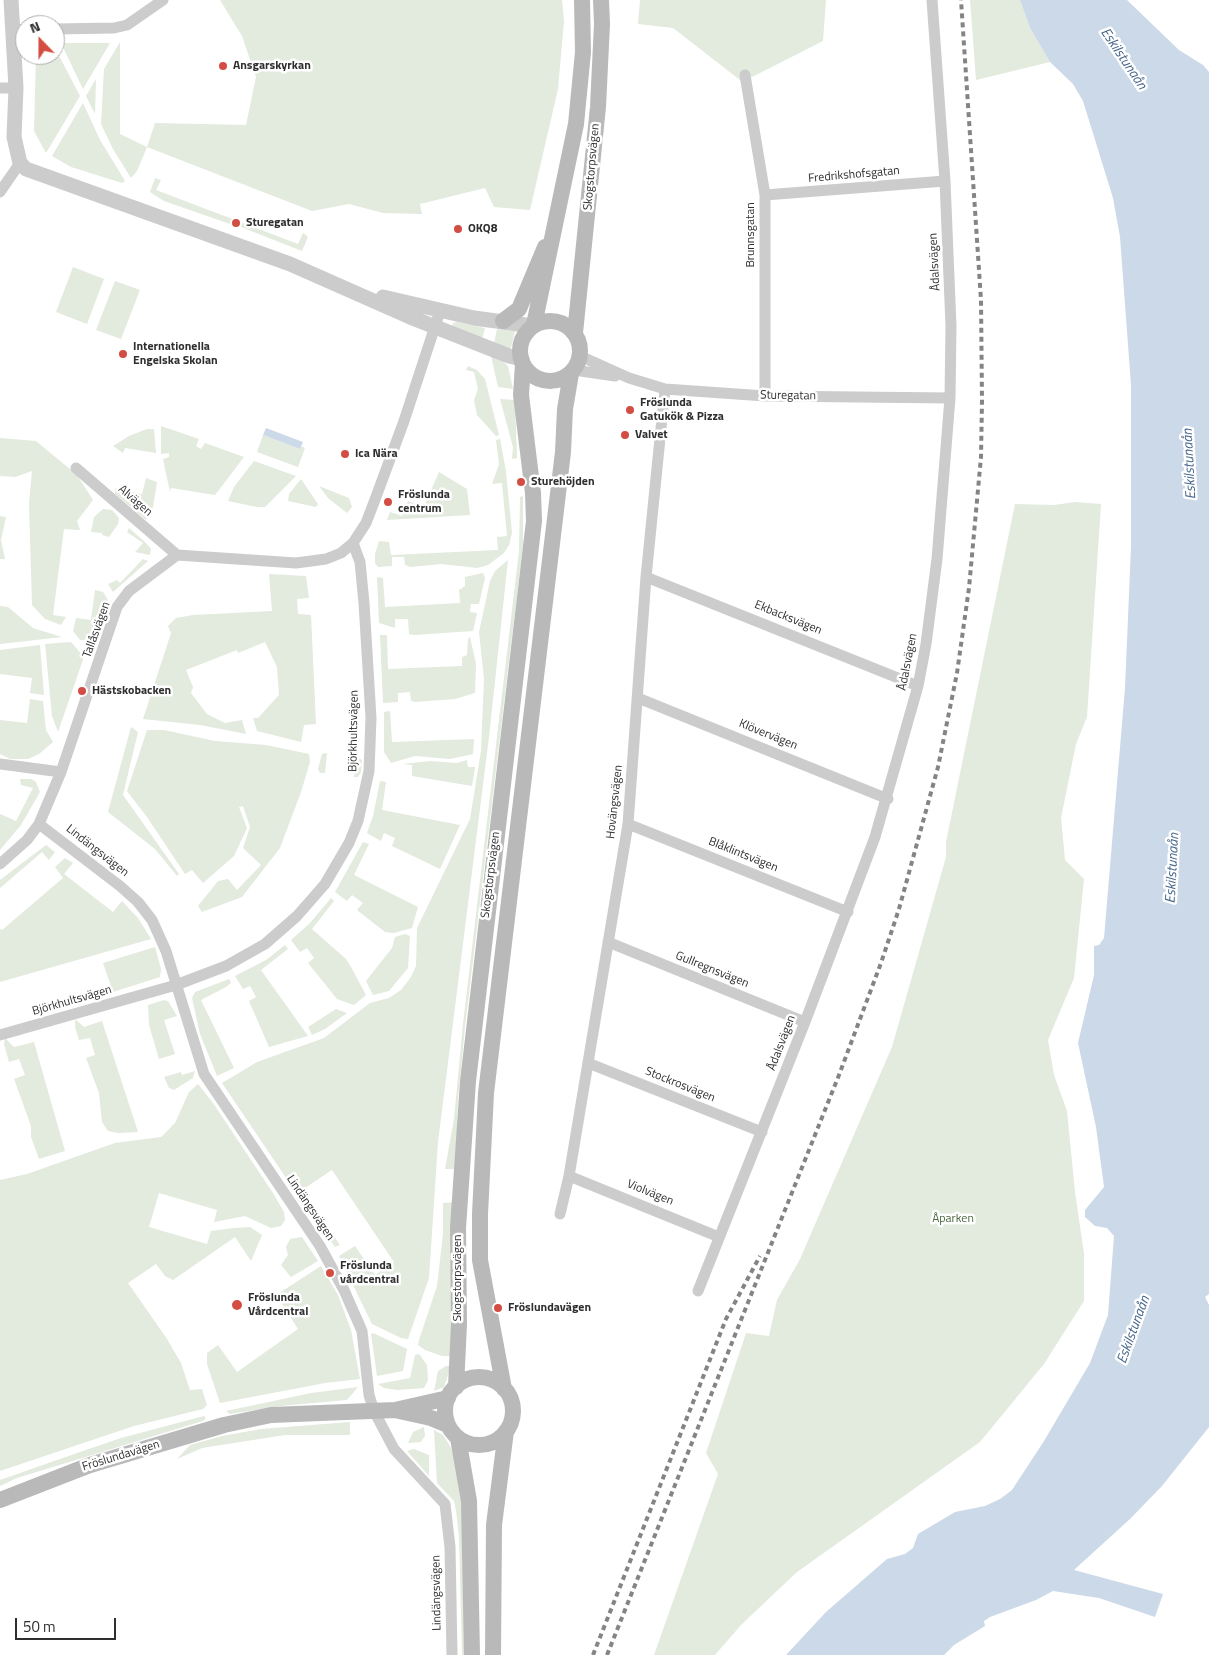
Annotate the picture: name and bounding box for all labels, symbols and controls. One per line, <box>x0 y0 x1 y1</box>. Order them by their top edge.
north arrow <box>15 15 65 65</box>
text: N <box>26 15 43 38</box>
water label: Eskilstunaån <box>1096 25 1150 93</box>
place label: Ansgarskyrkan <box>233 59 311 73</box>
marker: Ansgarskyrkan <box>217 60 229 72</box>
street label: Skogstorpsvägen <box>581 123 603 211</box>
street label: Fredrikshofsgatan <box>808 164 900 186</box>
street label: Brunnsgatan <box>744 202 758 268</box>
place label: Sturegatan <box>246 216 304 230</box>
marker: Sturegatan <box>230 217 242 229</box>
place label: OKQ8 <box>468 222 497 236</box>
marker: OKQ8 <box>452 223 464 235</box>
street label: Ådalsvägen <box>926 233 944 291</box>
place label: Internationella Engelska Skolan <box>133 340 218 368</box>
marker: Internationella Engelska Skolan <box>117 348 129 360</box>
street label: Sturegatan <box>760 388 816 404</box>
place label: Fröslunda Gatukök & Pizza <box>640 396 724 424</box>
marker: Fröslunda Gatukök & Pizza <box>624 404 636 416</box>
place label: Valvet <box>635 428 668 442</box>
water label: Eskilstunaån <box>1180 428 1200 500</box>
marker: Valvet <box>619 429 631 441</box>
place label: Ica Nära <box>355 447 398 461</box>
marker: Ica Nära <box>339 448 351 460</box>
place label: Sturehöjden <box>531 475 595 489</box>
marker: Sturehöjden <box>515 476 527 488</box>
street label: Alvägen <box>115 482 155 520</box>
place label: Fröslunda centrum <box>398 488 450 516</box>
marker: Fröslunda centrum <box>382 496 394 508</box>
street label: Ekbacksvägen <box>752 598 824 638</box>
street label: Tallåsvägen <box>80 600 114 660</box>
street label: Ådalsvägen <box>895 632 921 692</box>
place label: Hästskobacken <box>92 684 171 698</box>
marker: Hästskobacken <box>76 685 88 697</box>
street label: Björkhultsvägen <box>346 690 362 772</box>
street label: Klövervägen <box>737 717 799 753</box>
street label: Hovängsvägen <box>604 764 626 840</box>
street label: Lindängsvägen <box>63 822 131 880</box>
street label: Skogstorpsvägen <box>479 831 503 919</box>
water label: Eskilstunaån <box>1163 832 1183 904</box>
street label: Blåklintsvägen <box>706 835 780 875</box>
street label: Gullregnsvägen <box>673 949 751 991</box>
street label: Björkhultsvägen <box>31 983 113 1019</box>
street label: Ådalsvägen <box>765 1013 799 1073</box>
street label: Stockrosvägen <box>643 1064 717 1106</box>
street label: Lindängsvägen <box>283 1173 337 1243</box>
street label: Violvägen <box>625 1177 675 1209</box>
park label: Åparken <box>932 1212 974 1226</box>
street label: Skogstorpsvägen <box>451 1234 465 1322</box>
place label: Fröslunda vårdcentral <box>340 1259 399 1287</box>
marker: Fröslunda vårdcentral <box>324 1267 336 1279</box>
place label: Fröslunda Vårdcentral <box>248 1291 308 1319</box>
water label: Eskilstunaån <box>1114 1294 1154 1366</box>
marker: Fröslunda Vårdcentral <box>230 1298 244 1312</box>
place label: Fröslundavägen <box>508 1301 591 1315</box>
marker: Fröslundavägen <box>492 1302 504 1314</box>
street label: Fröslundavägen <box>81 1437 161 1475</box>
street label: Lindängsvägen <box>429 1555 445 1631</box>
scale bar <box>18 1608 119 1640</box>
text: 50 m <box>23 1615 56 1638</box>

